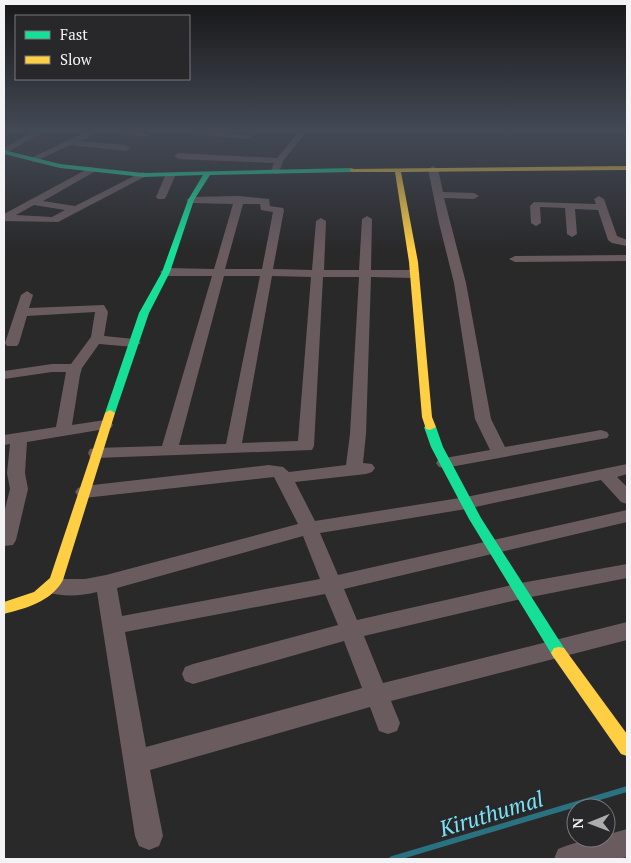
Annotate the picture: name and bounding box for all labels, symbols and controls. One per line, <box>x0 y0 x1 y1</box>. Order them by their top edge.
legend <box>15 15 190 80</box>
text: Fast <box>60 24 88 44</box>
text: Slow <box>60 49 93 69</box>
water label: Kiruthumal <box>435 783 547 843</box>
north arrow <box>566 798 616 848</box>
text: N <box>568 817 587 829</box>

